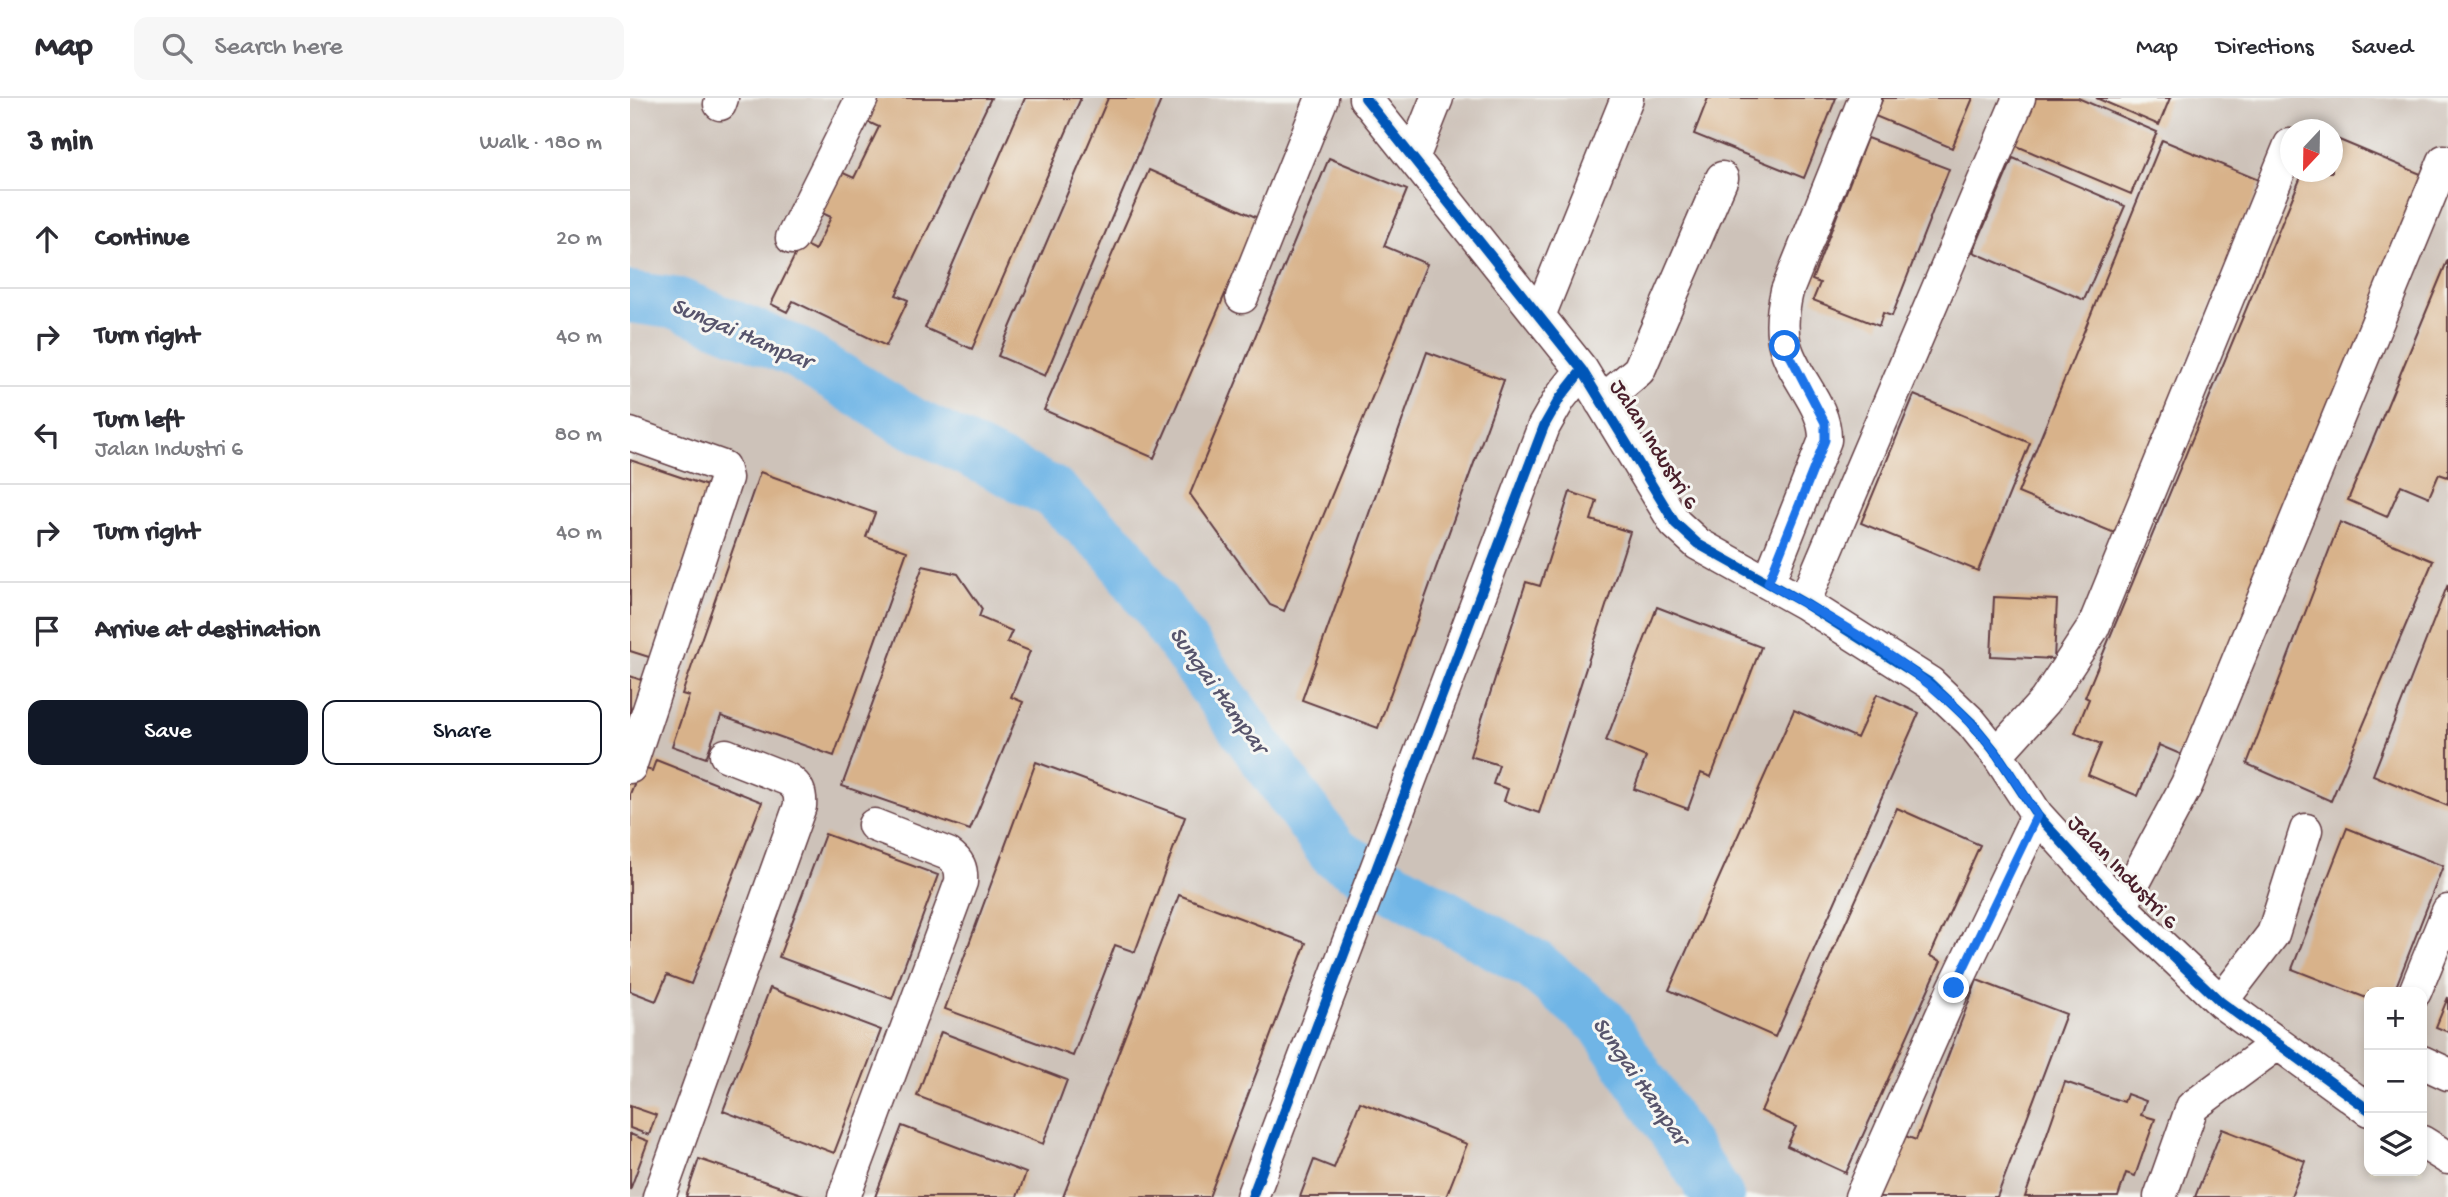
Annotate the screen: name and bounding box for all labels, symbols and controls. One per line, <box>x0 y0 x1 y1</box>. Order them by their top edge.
search box <box>134 17 624 80</box>
text: Map <box>35 29 92 67</box>
icon: search <box>158 29 196 67</box>
text: Search here <box>214 33 343 64</box>
text: Map <box>2136 34 2178 63</box>
text: Directions <box>2216 34 2314 63</box>
text: Saved <box>2352 34 2413 63</box>
north arrow <box>2280 119 2343 182</box>
text: 3 min <box>28 126 93 161</box>
text: Walk · 180 m <box>480 130 602 157</box>
icon: ahead <box>28 220 66 258</box>
text: Continue <box>95 224 189 255</box>
text: 20 m <box>556 226 602 253</box>
water label: Sungai Hampar <box>667 292 820 379</box>
icon: right <box>28 318 66 356</box>
text: Turn right <box>95 322 199 353</box>
text: 40 m <box>556 324 602 351</box>
route start <box>1769 330 1800 361</box>
street label: Jalan Industri 6 <box>1602 375 1704 515</box>
text: Turn left <box>95 406 183 437</box>
icon: left <box>28 416 66 454</box>
text: 80 m <box>555 422 602 449</box>
text: Jalan Industri 6 <box>95 437 243 464</box>
icon: right <box>28 514 66 552</box>
text: Turn right <box>95 518 199 549</box>
text: 40 m <box>556 520 602 547</box>
icon: arrive <box>28 612 66 650</box>
text: Arrive at destination <box>95 616 320 647</box>
water label: Sungai Hampar <box>1161 622 1275 764</box>
button: Save <box>28 700 308 765</box>
button: Share <box>322 700 602 765</box>
street label: Jalan Industri 6 <box>2061 810 2183 936</box>
route end <box>1938 972 1969 1003</box>
map controls <box>2364 987 2427 1176</box>
button: + <box>2364 987 2427 1050</box>
water label: Sungai Hampar <box>1584 1013 1696 1155</box>
button: − <box>2364 1050 2427 1113</box>
button: layers <box>2364 1113 2427 1176</box>

